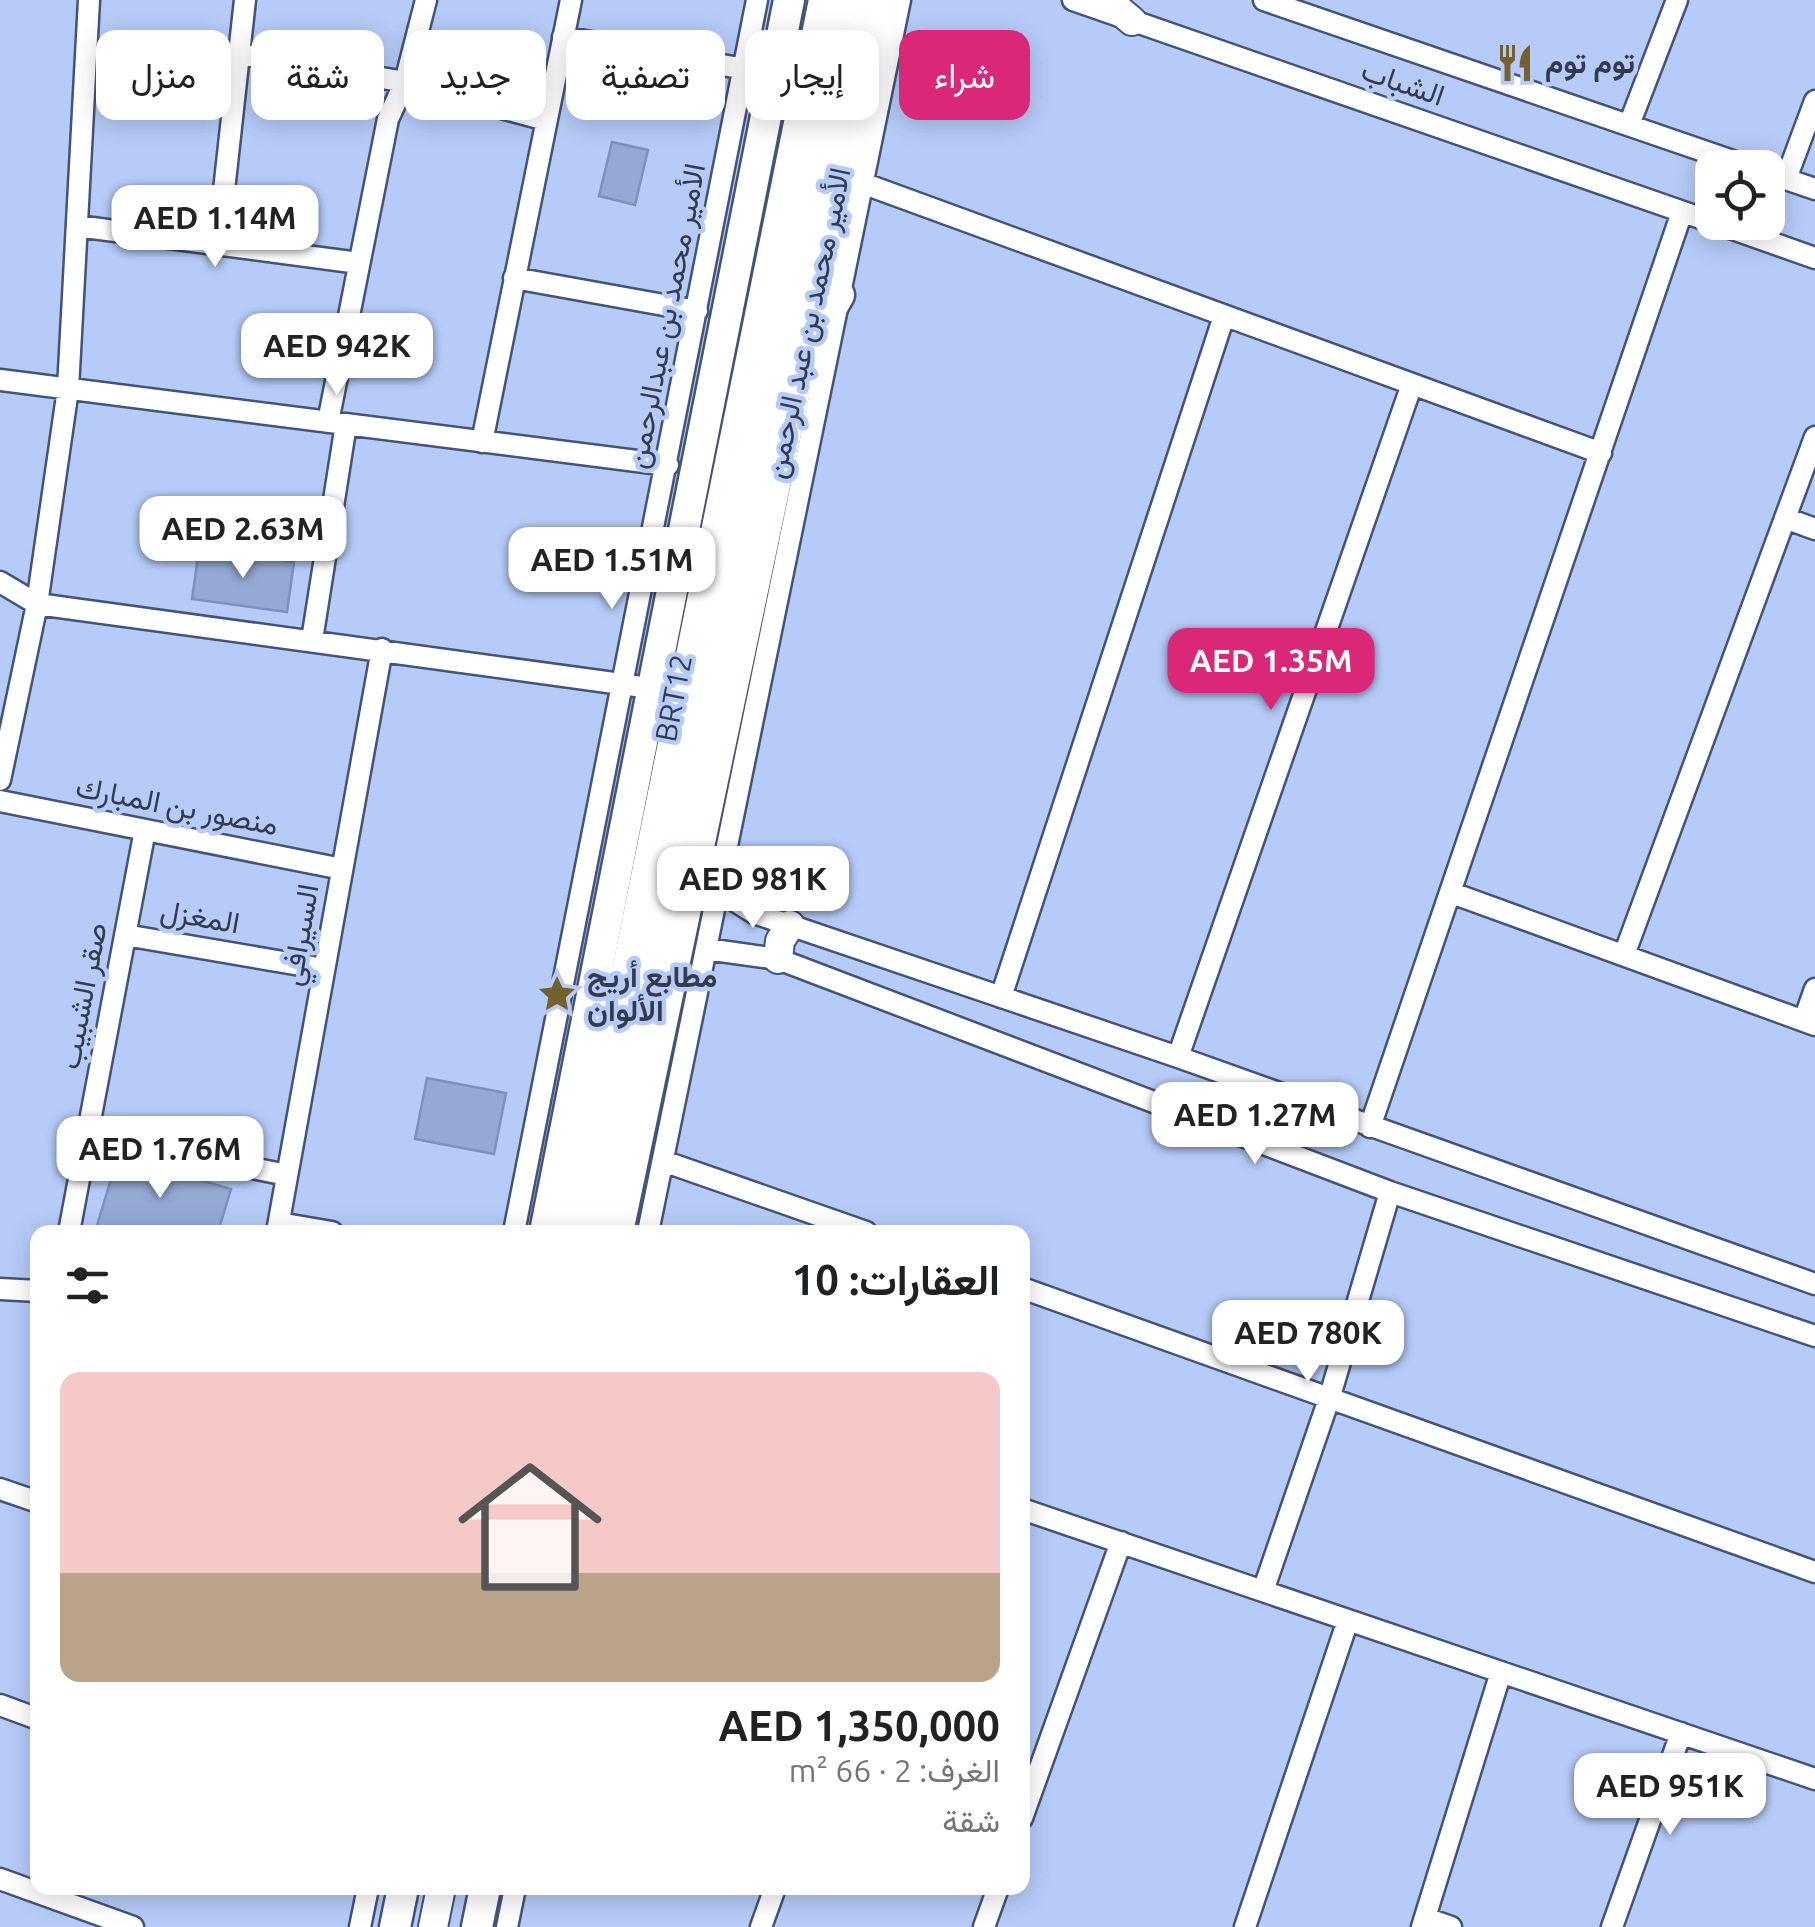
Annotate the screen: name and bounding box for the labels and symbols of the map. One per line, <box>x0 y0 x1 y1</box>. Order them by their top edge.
restaurant icon: توم توم <box>1494 42 1536 84</box>
place label: توم توم <box>1545 45 1635 82</box>
street label: الشباب <box>1357 52 1449 113</box>
street label: الأمير محمد بن عبدالرحمن <box>619 160 713 472</box>
street label: الأمير محمد بن عبد الرحمن <box>757 164 859 482</box>
pin: AED 1.14M <box>101 185 329 270</box>
pin: AED 942K <box>234 313 440 398</box>
pin: AED 2.63M <box>129 496 357 581</box>
pin: AED 1.51M <box>498 527 726 612</box>
pin: AED 1.35M <box>1157 628 1385 713</box>
street label: BRT12 <box>648 651 698 744</box>
street label: منصور بن المبارك <box>73 769 281 843</box>
pin: AED 981K <box>650 846 856 931</box>
street label: السيرافي <box>273 881 333 990</box>
street label: المغزل <box>158 892 242 942</box>
street label: صقر الشبيب <box>51 920 115 1072</box>
place label: مطابع أريج الألوان <box>587 959 717 1029</box>
place icon: مطابع أريج الألوان <box>536 973 578 1015</box>
pin: AED 1.27M <box>1141 1082 1369 1167</box>
pin: AED 1.76M <box>46 1116 274 1201</box>
pin: AED 780K <box>1205 1300 1411 1385</box>
pin: AED 951K <box>1567 1753 1773 1838</box>

